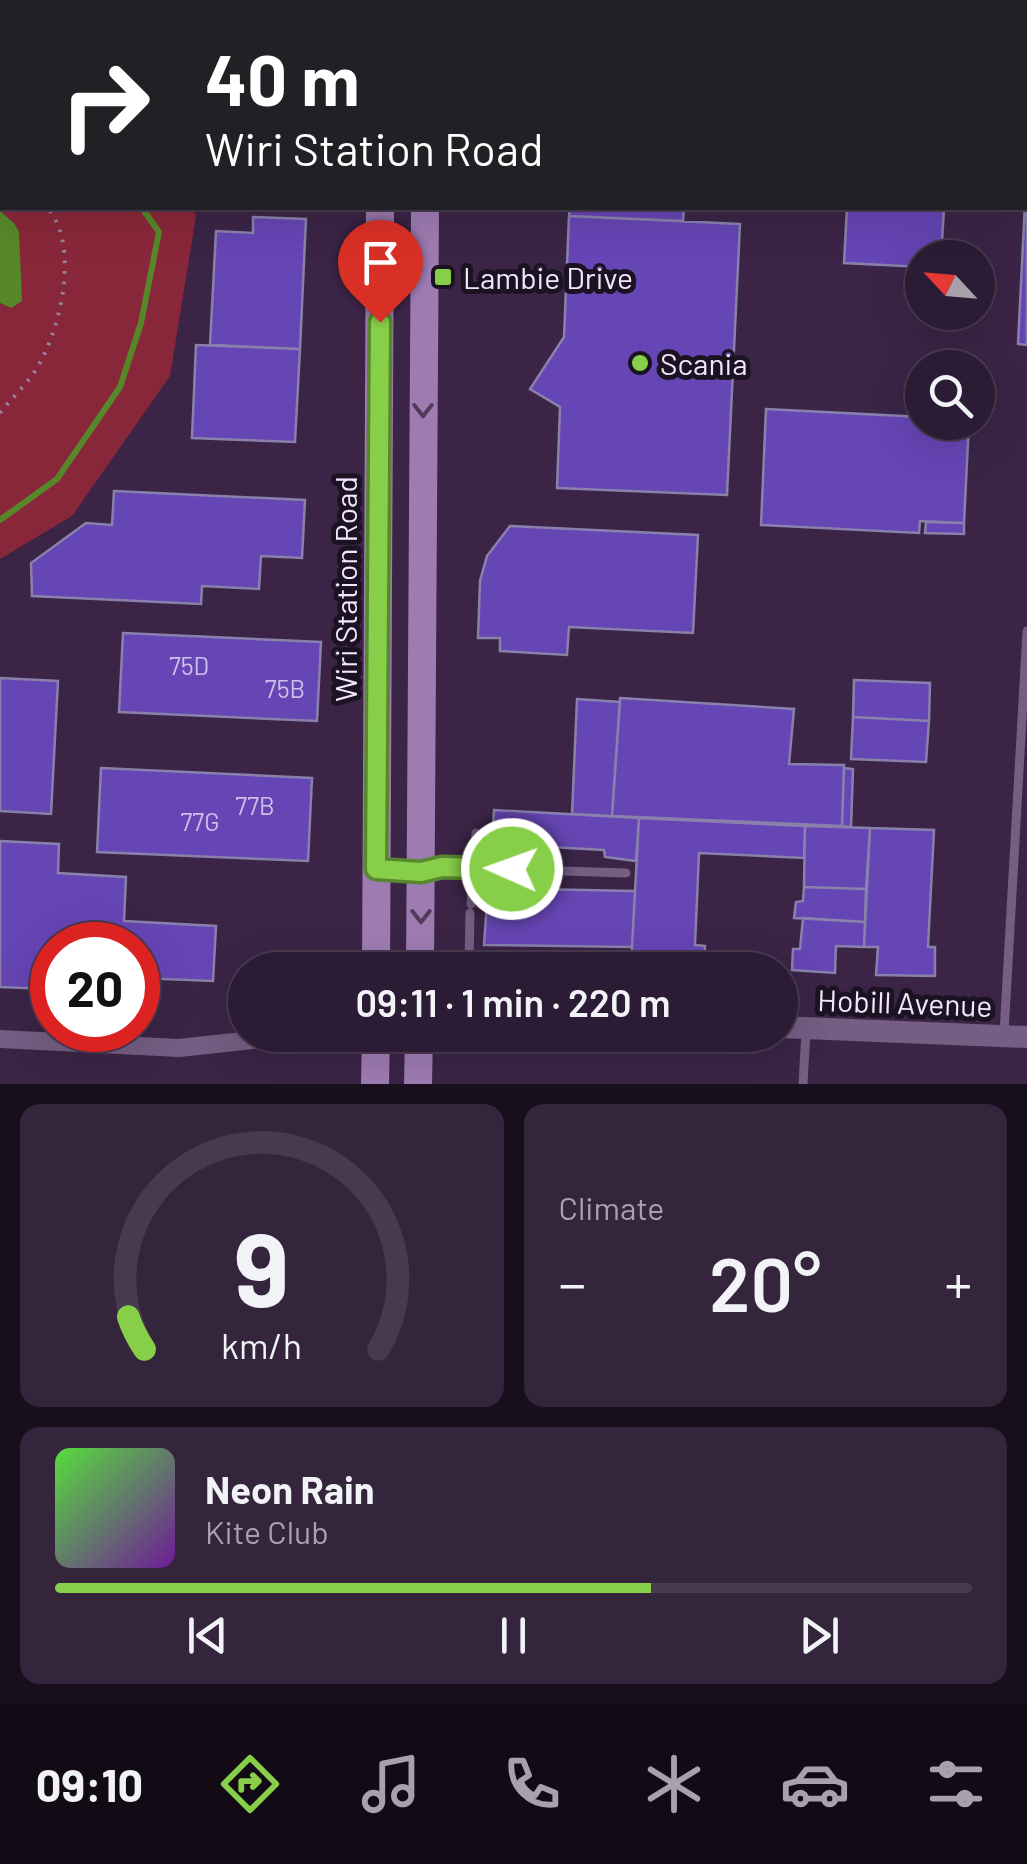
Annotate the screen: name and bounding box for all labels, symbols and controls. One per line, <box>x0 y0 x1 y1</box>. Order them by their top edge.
text: 40 m <box>205 36 360 120</box>
icon: right <box>40 40 170 170</box>
text: Wiri Station Road <box>205 121 543 175</box>
pin <box>338 220 423 323</box>
icon: arrive <box>353 235 408 290</box>
north arrow <box>905 240 995 330</box>
map controls <box>905 240 995 440</box>
place label: Lambie Drive <box>463 259 633 295</box>
marker: Lambie Drive <box>432 266 454 288</box>
place label: Scania <box>660 345 748 381</box>
button: search <box>905 350 995 440</box>
marker: Scania <box>629 352 651 374</box>
one-way arrow <box>412 402 434 418</box>
street label: Wiri Station Road <box>327 476 363 702</box>
house number: 75D <box>169 650 209 680</box>
house number: 75B <box>265 673 305 703</box>
house number: 77B <box>235 790 275 820</box>
house number: 77G <box>181 806 219 836</box>
position arrow <box>460 817 564 921</box>
one-way arrow <box>410 908 432 924</box>
speed limit sign: 20 <box>30 922 160 1052</box>
text: 09:11 · 1 min · 220 m <box>355 979 671 1025</box>
street label: Hobill Avenue <box>817 981 993 1023</box>
text: Climate <box>559 1188 664 1226</box>
text: 9 <box>234 1203 289 1328</box>
text: 20° <box>709 1237 821 1327</box>
text: − <box>559 1249 586 1315</box>
text: + <box>944 1249 972 1315</box>
text: km/h <box>221 1323 302 1366</box>
text: Neon Rain <box>205 1466 374 1512</box>
text: Kite Club <box>205 1512 329 1550</box>
icon: previous <box>180 1608 235 1663</box>
icon: pause <box>486 1608 541 1663</box>
icon: next <box>792 1608 847 1663</box>
icon: directions <box>215 1749 285 1819</box>
icon: music <box>356 1749 426 1819</box>
icon: phone <box>497 1749 567 1819</box>
icon: climate <box>639 1749 709 1819</box>
icon: car <box>780 1749 850 1819</box>
icon: filters <box>921 1749 991 1819</box>
text: 09:10 <box>36 1757 143 1811</box>

